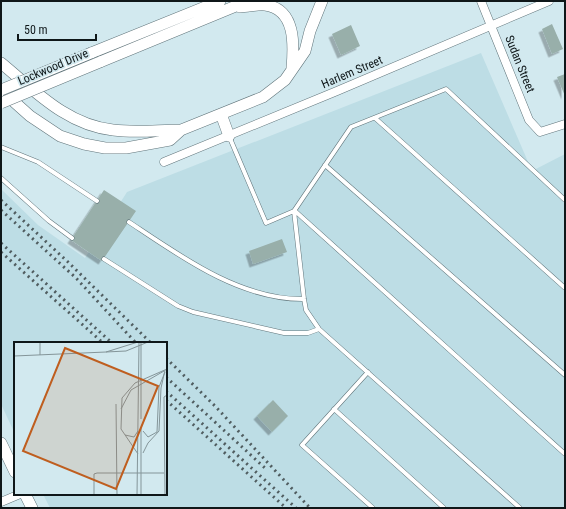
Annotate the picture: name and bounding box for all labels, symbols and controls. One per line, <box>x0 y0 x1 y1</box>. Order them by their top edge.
scale bar <box>18 16 96 42</box>
text: 50 m <box>24 23 48 37</box>
street label: Sudan Street <box>502 33 538 95</box>
street label: Lockwood Drive <box>16 46 91 88</box>
street label: Harlem Street <box>319 53 385 91</box>
inset map <box>14 342 167 495</box>

